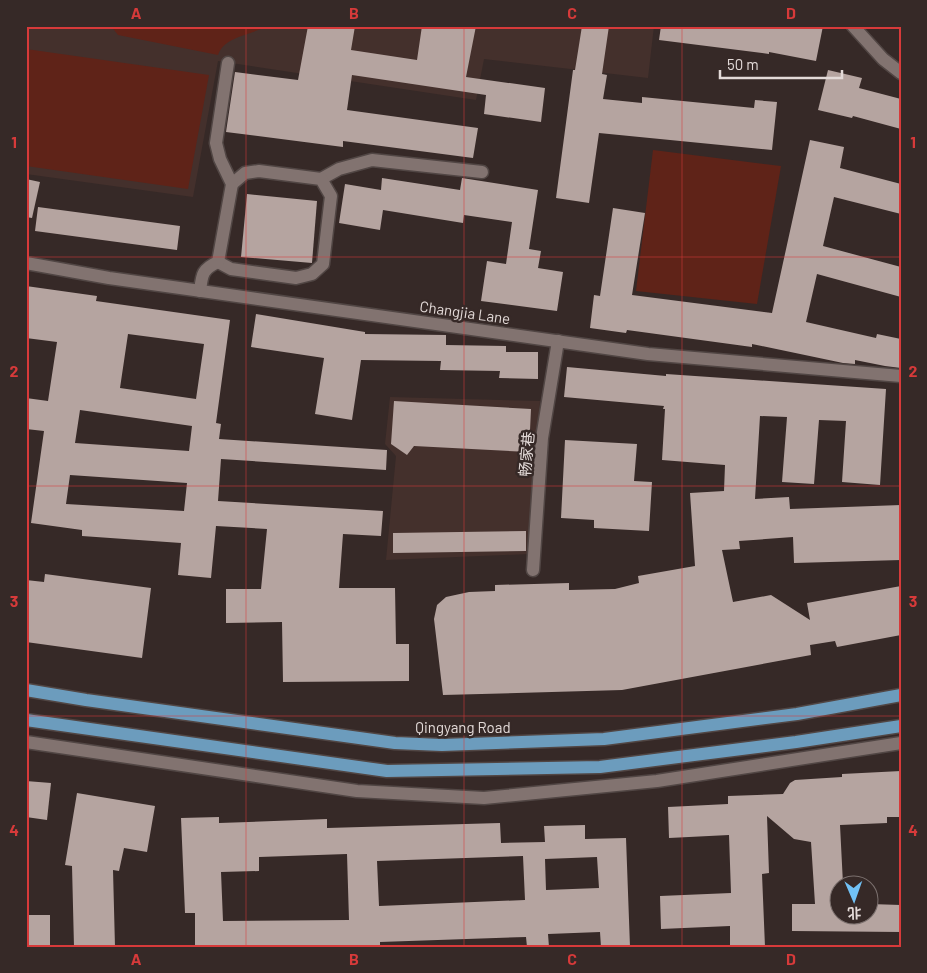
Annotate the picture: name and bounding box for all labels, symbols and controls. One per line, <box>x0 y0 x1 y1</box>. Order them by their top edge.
text: A <box>131 3 142 22</box>
text: B <box>349 3 359 22</box>
text: C <box>567 3 577 22</box>
text: D <box>786 3 796 22</box>
scale bar <box>720 48 842 80</box>
text: 50 m <box>727 55 759 73</box>
text: 1 <box>11 132 17 151</box>
text: 1 <box>910 132 916 151</box>
street label: Changjia Lane <box>419 297 511 327</box>
text: 2 <box>10 361 19 380</box>
text: 2 <box>909 361 918 380</box>
street label: 畅家巷 <box>515 431 537 477</box>
text: 3 <box>10 591 18 610</box>
text: 3 <box>909 591 917 610</box>
street label: Qingyang Road <box>415 718 511 736</box>
text: 4 <box>9 820 19 839</box>
text: 4 <box>908 820 918 839</box>
north arrow <box>830 876 880 926</box>
text: 北 <box>847 905 862 922</box>
text: A <box>131 949 142 968</box>
text: B <box>349 949 359 968</box>
text: C <box>567 949 577 968</box>
text: D <box>786 949 796 968</box>

